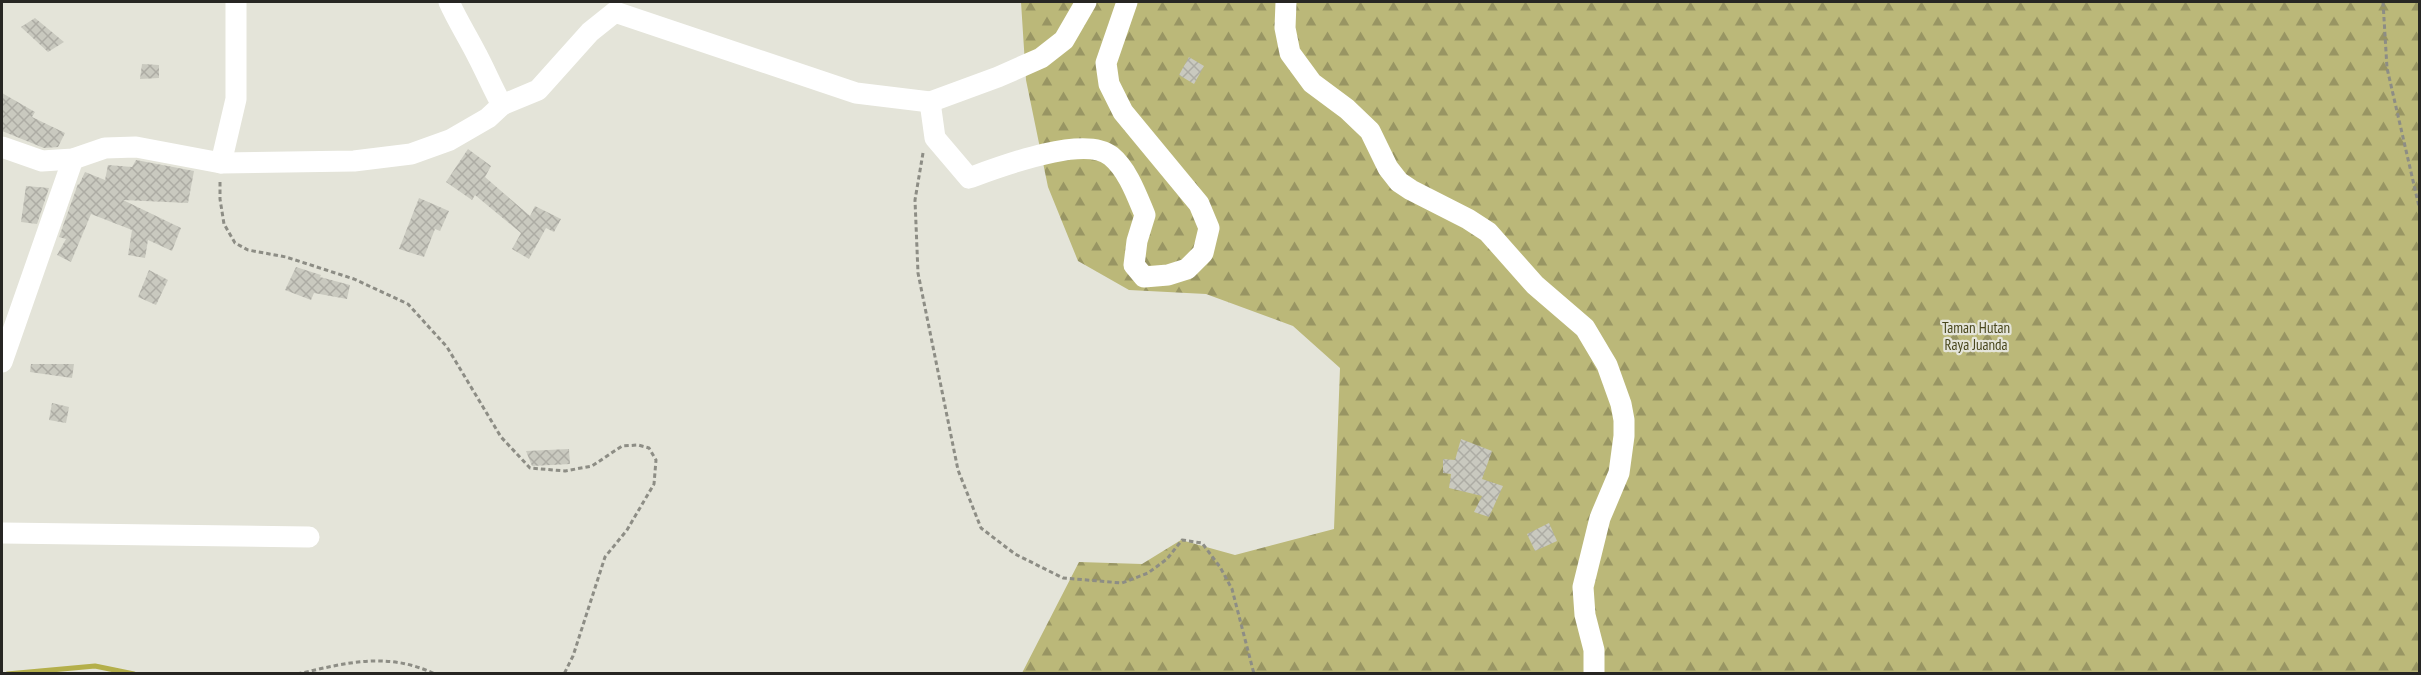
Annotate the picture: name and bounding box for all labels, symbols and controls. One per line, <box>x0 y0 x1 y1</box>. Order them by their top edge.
park label: Taman Hutan Raya Juanda <box>1942 318 2010 354</box>

